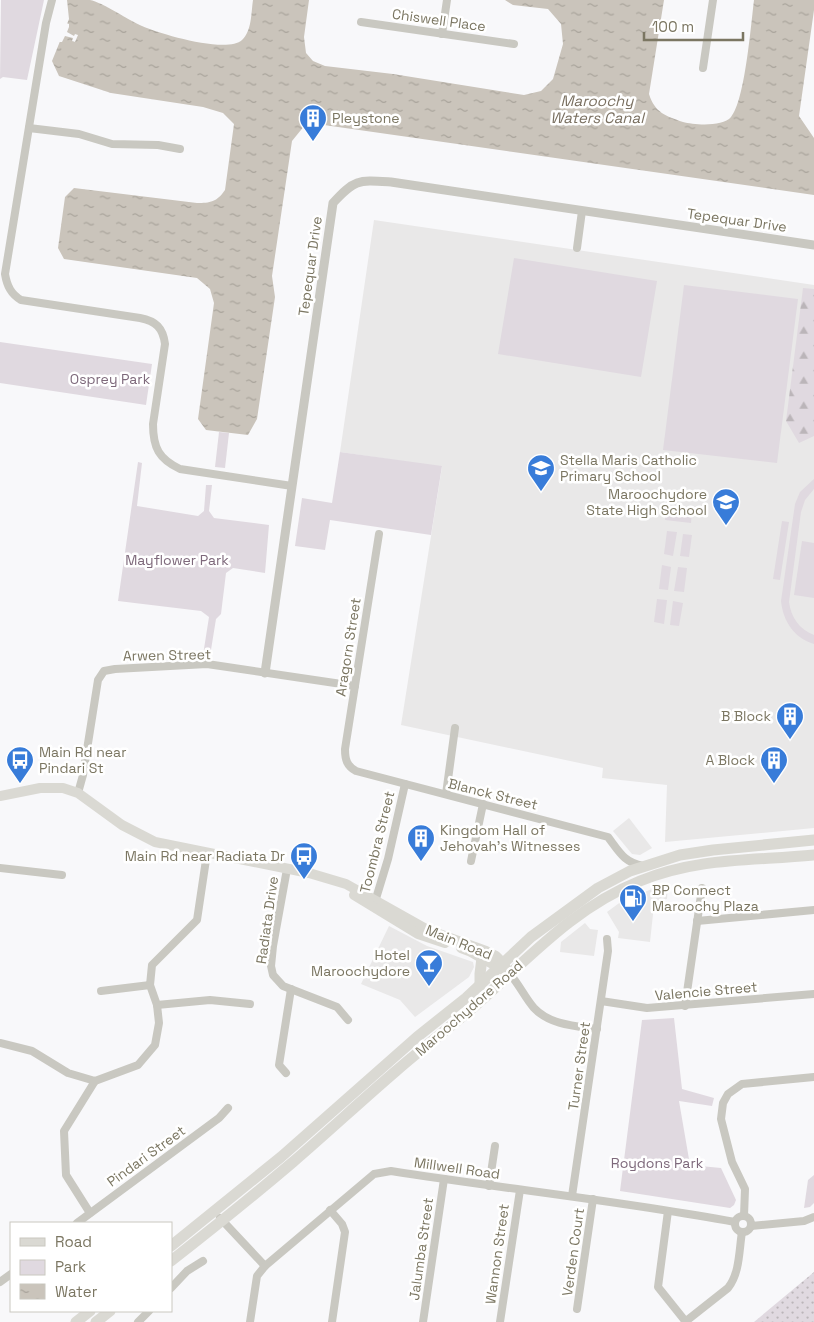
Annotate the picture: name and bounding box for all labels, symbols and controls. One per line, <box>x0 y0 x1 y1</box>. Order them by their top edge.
street label: Chiswell Place <box>391 5 487 35</box>
scale bar <box>644 10 743 42</box>
text: 100 m <box>652 17 694 36</box>
water label: Maroochy Waters Canal <box>550 91 646 127</box>
building icon: Pleystone <box>298 103 328 142</box>
place label: Pleystone <box>332 109 400 127</box>
street label: Tepequar Drive <box>686 204 788 236</box>
street label: Tepequar Drive <box>294 215 326 317</box>
park label: Osprey Park <box>70 370 151 388</box>
place label: Stella Maris Catholic Primary School <box>560 451 697 485</box>
school or university icon: Stella Maris Catholic Primary School <box>526 453 556 492</box>
place label: Maroochydore State High School <box>586 485 707 519</box>
school or university icon: Maroochydore State High School <box>711 487 741 526</box>
park label: Mayflower Park <box>125 551 229 569</box>
street label: Aragorn Street <box>331 596 365 698</box>
street label: Arwen Street <box>123 645 211 665</box>
building icon: B Block <box>775 701 805 740</box>
place label: B Block <box>721 707 771 725</box>
place label: Main Rd near Pindari St <box>39 743 126 777</box>
bus stop icon: Main Rd near Pindari St <box>5 745 35 784</box>
building icon: A Block <box>759 745 789 784</box>
place label: A Block <box>706 751 755 769</box>
street label: Blanck Street <box>446 774 540 814</box>
street label: Toombra Street <box>356 789 398 895</box>
place label: Kingdom Hall of Jehovah's Witnesses <box>440 821 580 855</box>
building icon: Kingdom Hall of Jehovah's Witnesses <box>406 823 436 862</box>
bus stop icon: Main Rd near Radiata Dr <box>289 841 319 880</box>
place label: Main Rd near Radiata Dr <box>125 847 285 865</box>
street label: Radiata Drive <box>252 875 282 965</box>
place label: BP Connect Maroochy Plaza <box>652 881 759 915</box>
fuel station icon: BP Connect Maroochy Plaza <box>618 883 648 922</box>
street label: Main Road <box>423 921 495 963</box>
place label: Hotel Maroochydore <box>311 946 410 980</box>
bar icon: Hotel Maroochydore <box>414 948 444 987</box>
street label: Maroochydore Road <box>411 956 527 1060</box>
street label: Valencie Street <box>654 978 758 1004</box>
street label: Turner Street <box>564 1020 594 1112</box>
street label: Pindari Street <box>103 1122 189 1190</box>
street label: Millwell Road <box>413 1153 501 1183</box>
park label: Roydons Park <box>611 1154 704 1172</box>
street label: Jalumba Street <box>405 1197 437 1301</box>
street label: Wannon Street <box>481 1203 513 1305</box>
street label: Verden Court <box>558 1207 588 1297</box>
legend <box>10 1222 172 1312</box>
text: Road <box>55 1232 92 1251</box>
text: Park <box>55 1257 86 1276</box>
text: Water <box>55 1282 98 1301</box>

